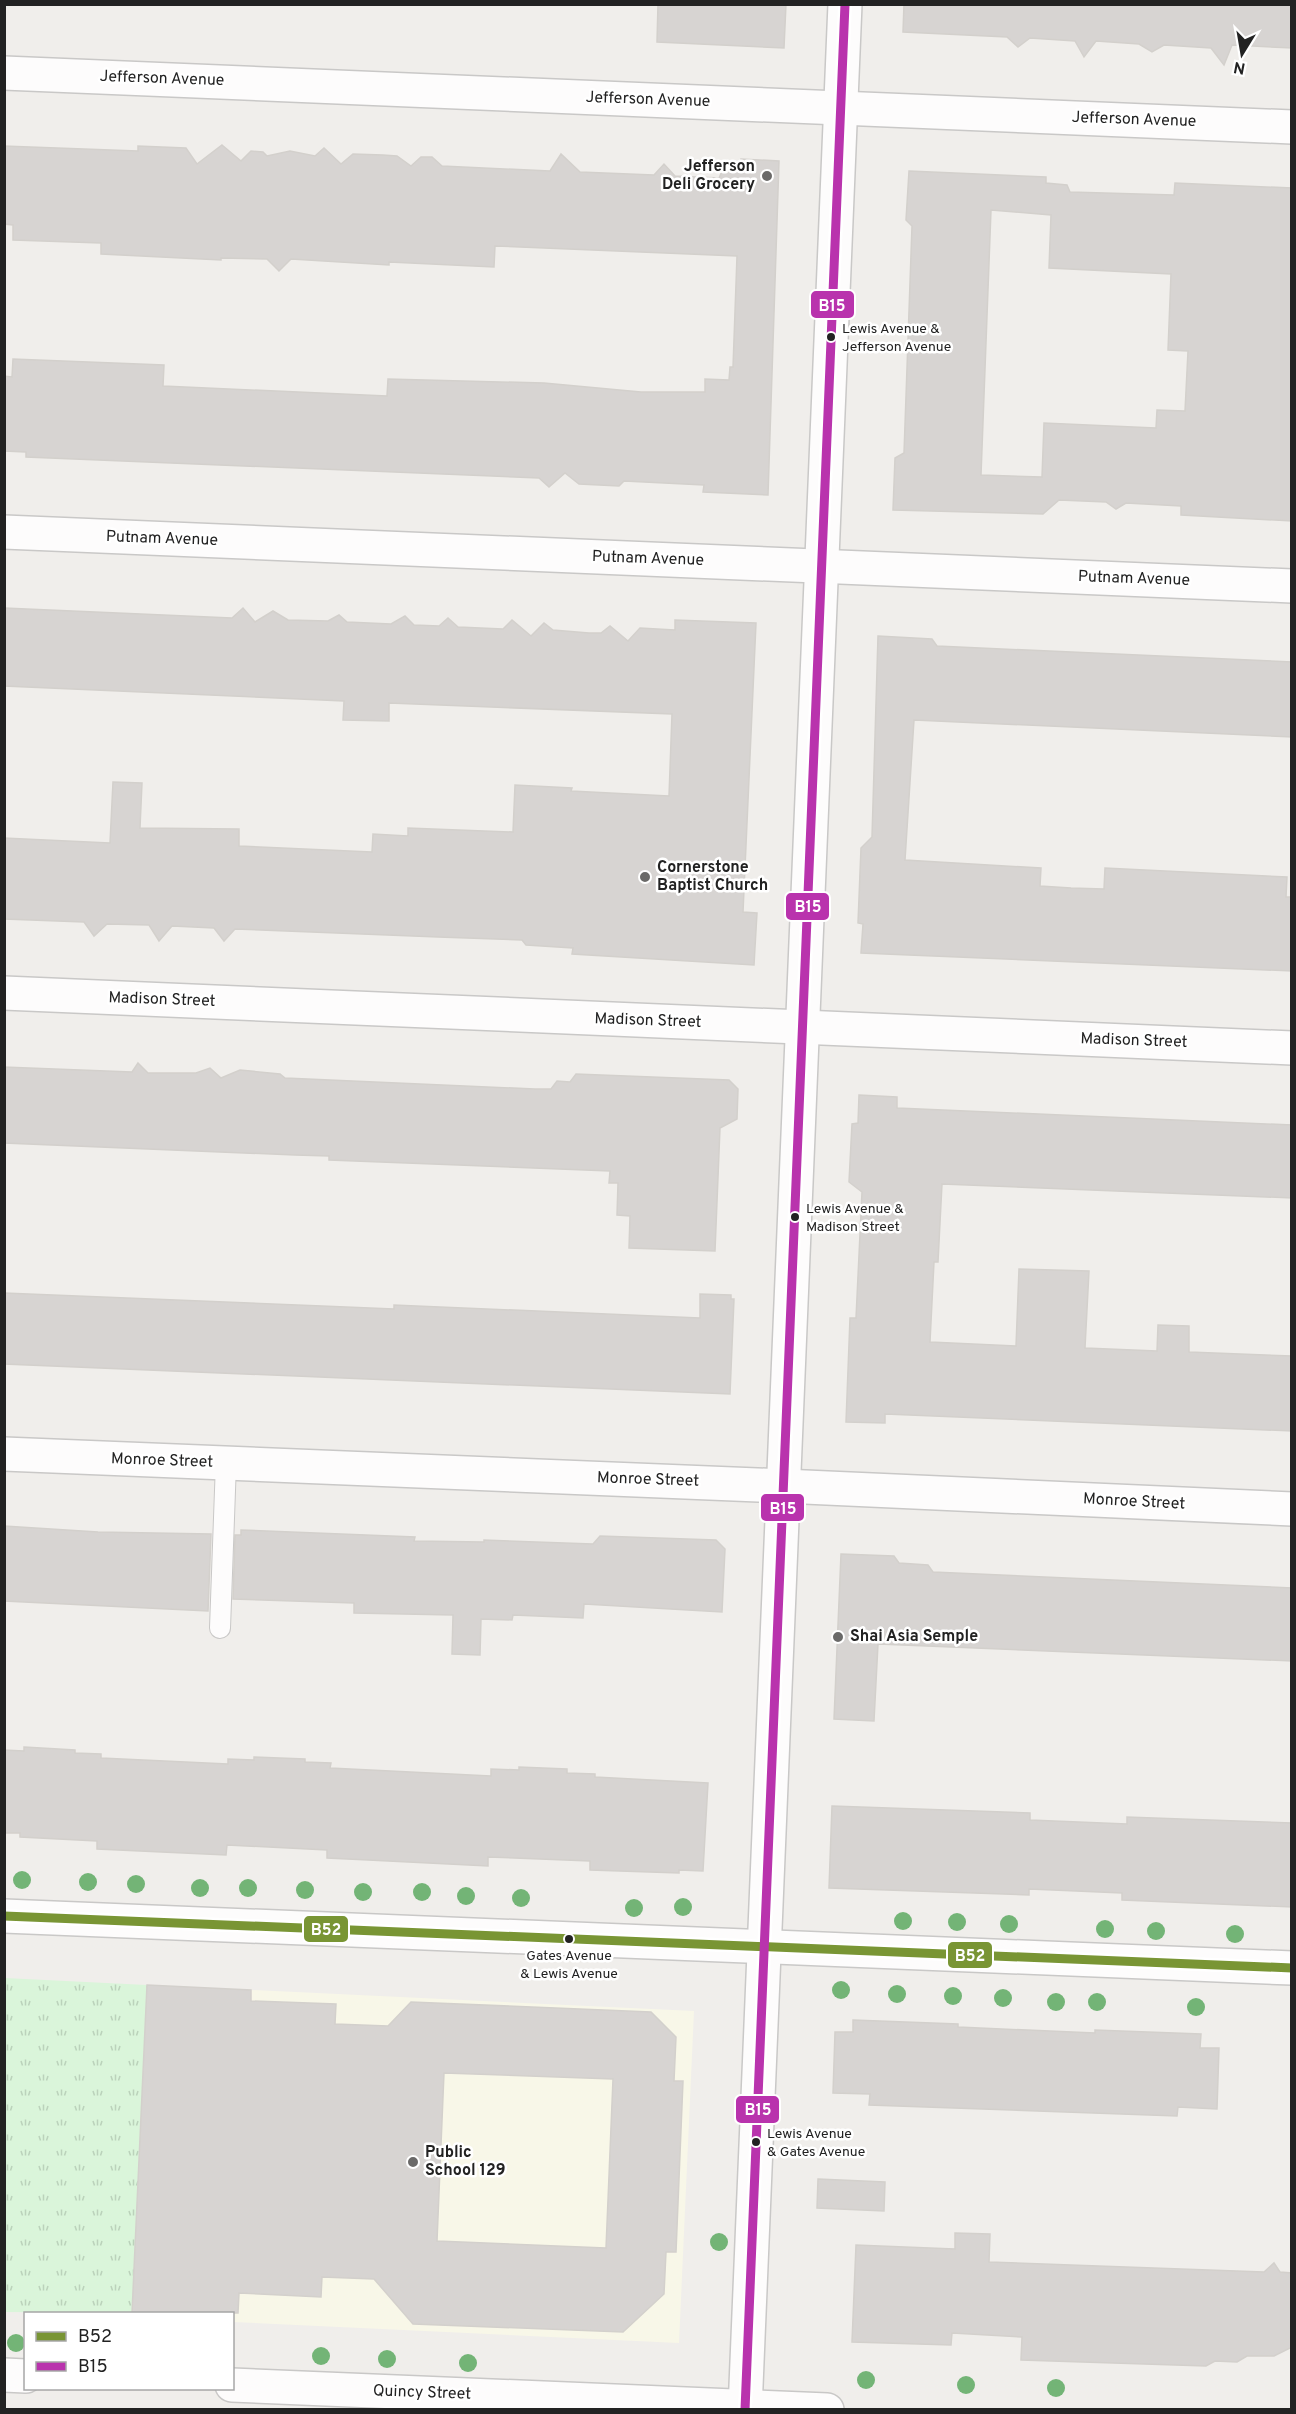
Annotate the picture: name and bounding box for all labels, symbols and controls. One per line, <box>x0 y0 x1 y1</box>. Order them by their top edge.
north arrow <box>1212 24 1272 84</box>
text: N <box>1232 56 1247 78</box>
street label: Jefferson Avenue <box>99 67 225 91</box>
street label: Jefferson Avenue <box>585 88 711 112</box>
street label: Jefferson Avenue <box>1071 108 1197 132</box>
place label: Jefferson Deli Grocery <box>662 157 755 195</box>
marker: Jefferson Deli Grocery <box>760 169 774 183</box>
line badge: B15 <box>810 290 855 319</box>
text: B15 <box>818 297 846 317</box>
place label: Lewis Avenue & Jefferson Avenue <box>842 321 951 356</box>
marker: Lewis Avenue & Jefferson Avenue <box>825 331 837 343</box>
street label: Putnam Avenue <box>106 527 218 551</box>
street label: Putnam Avenue <box>592 547 704 571</box>
street label: Putnam Avenue <box>1078 567 1190 591</box>
place label: Cornerstone Baptist Church <box>657 858 768 896</box>
marker: Cornerstone Baptist Church <box>638 870 652 884</box>
line badge: B15 <box>785 892 830 921</box>
text: B15 <box>794 898 822 918</box>
street label: Madison Street <box>108 988 216 1012</box>
street label: Madison Street <box>594 1009 702 1033</box>
street label: Madison Street <box>1080 1029 1188 1053</box>
place label: Lewis Avenue & Madison Street <box>806 1201 904 1236</box>
marker: Lewis Avenue & Madison Street <box>789 1211 801 1223</box>
street label: Monroe Street <box>110 1449 214 1473</box>
street label: Monroe Street <box>596 1468 700 1492</box>
street label: Monroe Street <box>1082 1489 1186 1515</box>
line badge: B15 <box>760 1493 805 1522</box>
text: B15 <box>769 1500 797 1520</box>
place label: Shai Asia Semple <box>850 1627 978 1647</box>
marker: Shai Asia Semple <box>831 1630 845 1644</box>
line badge: B52 <box>303 1915 349 1943</box>
text: B52 <box>311 1921 341 1941</box>
marker: Gates Avenue & Lewis Avenue <box>563 1933 575 1945</box>
line badge: B52 <box>947 1941 993 1969</box>
text: B52 <box>955 1947 985 1967</box>
place label: Gates Avenue & Lewis Avenue <box>520 1948 618 1983</box>
line badge: B15 <box>735 2095 780 2124</box>
text: B15 <box>744 2101 772 2121</box>
place label: Lewis Avenue & Gates Avenue <box>767 2126 865 2161</box>
marker: Lewis Avenue & Gates Avenue <box>750 2136 762 2148</box>
place label: Public School 129 <box>425 2143 506 2181</box>
marker: Public School 129 <box>406 2155 420 2169</box>
legend <box>24 2312 234 2390</box>
text: B52 <box>78 2326 112 2349</box>
text: B15 <box>78 2356 108 2379</box>
street label: Quincy Street <box>372 2381 472 2405</box>

